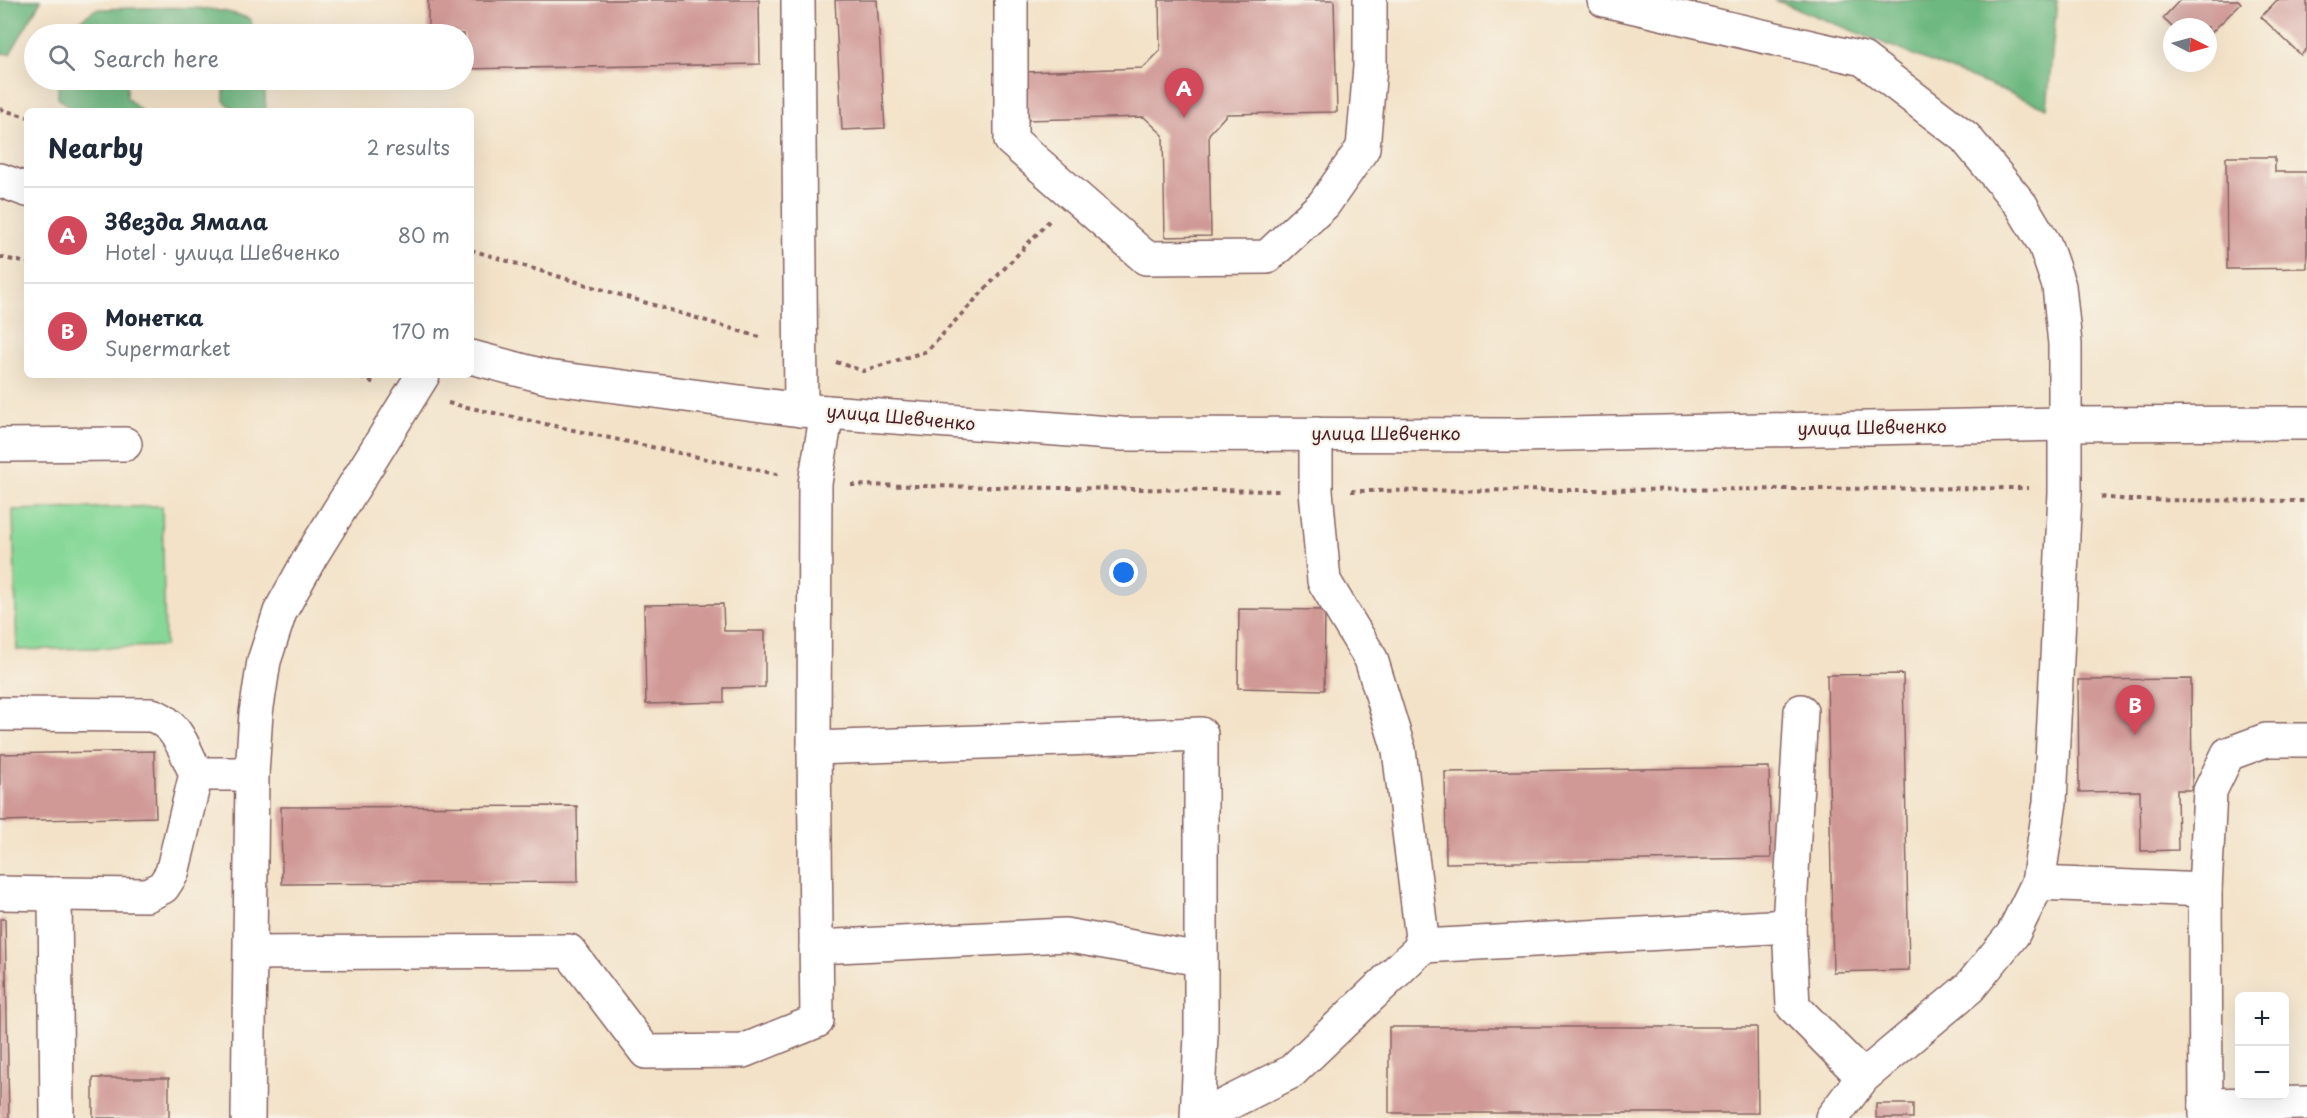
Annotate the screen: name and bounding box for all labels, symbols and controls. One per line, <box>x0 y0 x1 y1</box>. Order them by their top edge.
north arrow <box>2163 18 2217 72</box>
search box <box>24 24 474 90</box>
icon: search <box>45 41 78 74</box>
text: Search here <box>93 41 219 74</box>
pin: A <box>1164 68 1204 118</box>
text: Nearby <box>48 128 143 167</box>
text: 2 results <box>367 132 450 162</box>
text: Звезда Ямала <box>105 204 268 237</box>
text: A <box>60 220 75 250</box>
text: 80 m <box>398 220 450 250</box>
text: Hotel · улица Шевченко <box>105 237 340 267</box>
text: Монетка <box>105 300 204 333</box>
text: B <box>61 316 74 346</box>
text: 170 m <box>392 316 450 346</box>
text: Supermarket <box>105 333 231 363</box>
street label: улица Шевченко <box>826 397 977 436</box>
street label: улица Шевченко <box>1797 412 1947 441</box>
street label: улица Шевченко <box>1311 419 1461 446</box>
your location <box>1109 558 1138 587</box>
pin: B <box>2116 686 2154 735</box>
map controls <box>2235 992 2289 1100</box>
button: + <box>2235 992 2289 1046</box>
button: − <box>2235 1046 2289 1100</box>

